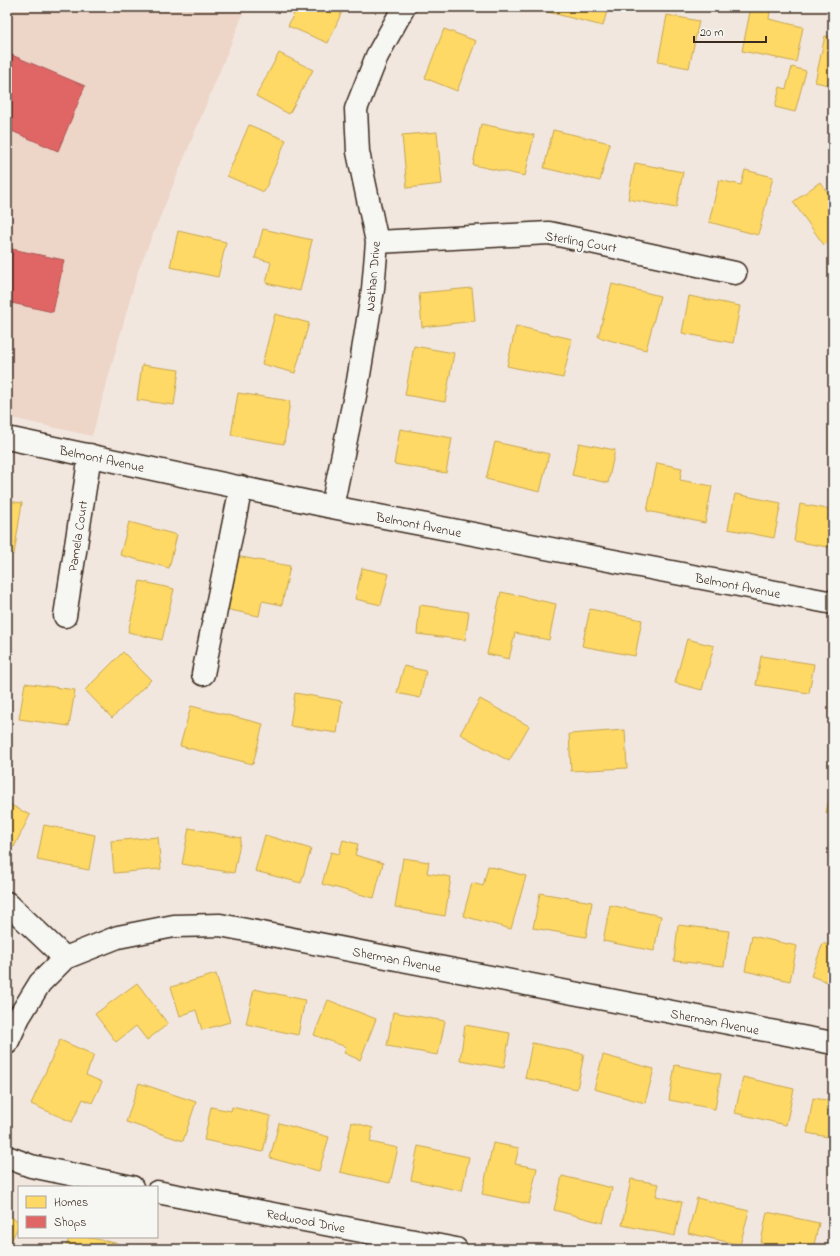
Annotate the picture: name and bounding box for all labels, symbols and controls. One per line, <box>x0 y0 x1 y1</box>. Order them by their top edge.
scale bar <box>694 18 766 44</box>
text: 20 m <box>700 24 723 42</box>
street label: Sterling Court <box>543 227 619 259</box>
street label: Nathan Drive <box>361 240 386 312</box>
street label: Belmont Avenue <box>56 441 146 478</box>
street label: Pamela Court <box>63 499 94 573</box>
street label: Belmont Avenue <box>373 508 463 543</box>
street label: Belmont Avenue <box>692 569 782 604</box>
street label: Sherman Avenue <box>351 943 443 978</box>
street label: Sherman Avenue <box>669 1005 761 1040</box>
legend <box>18 1186 158 1238</box>
text: Homes <box>54 1194 88 1212</box>
street label: Redwood Drive <box>265 1205 347 1238</box>
text: Shops <box>54 1214 86 1232</box>

